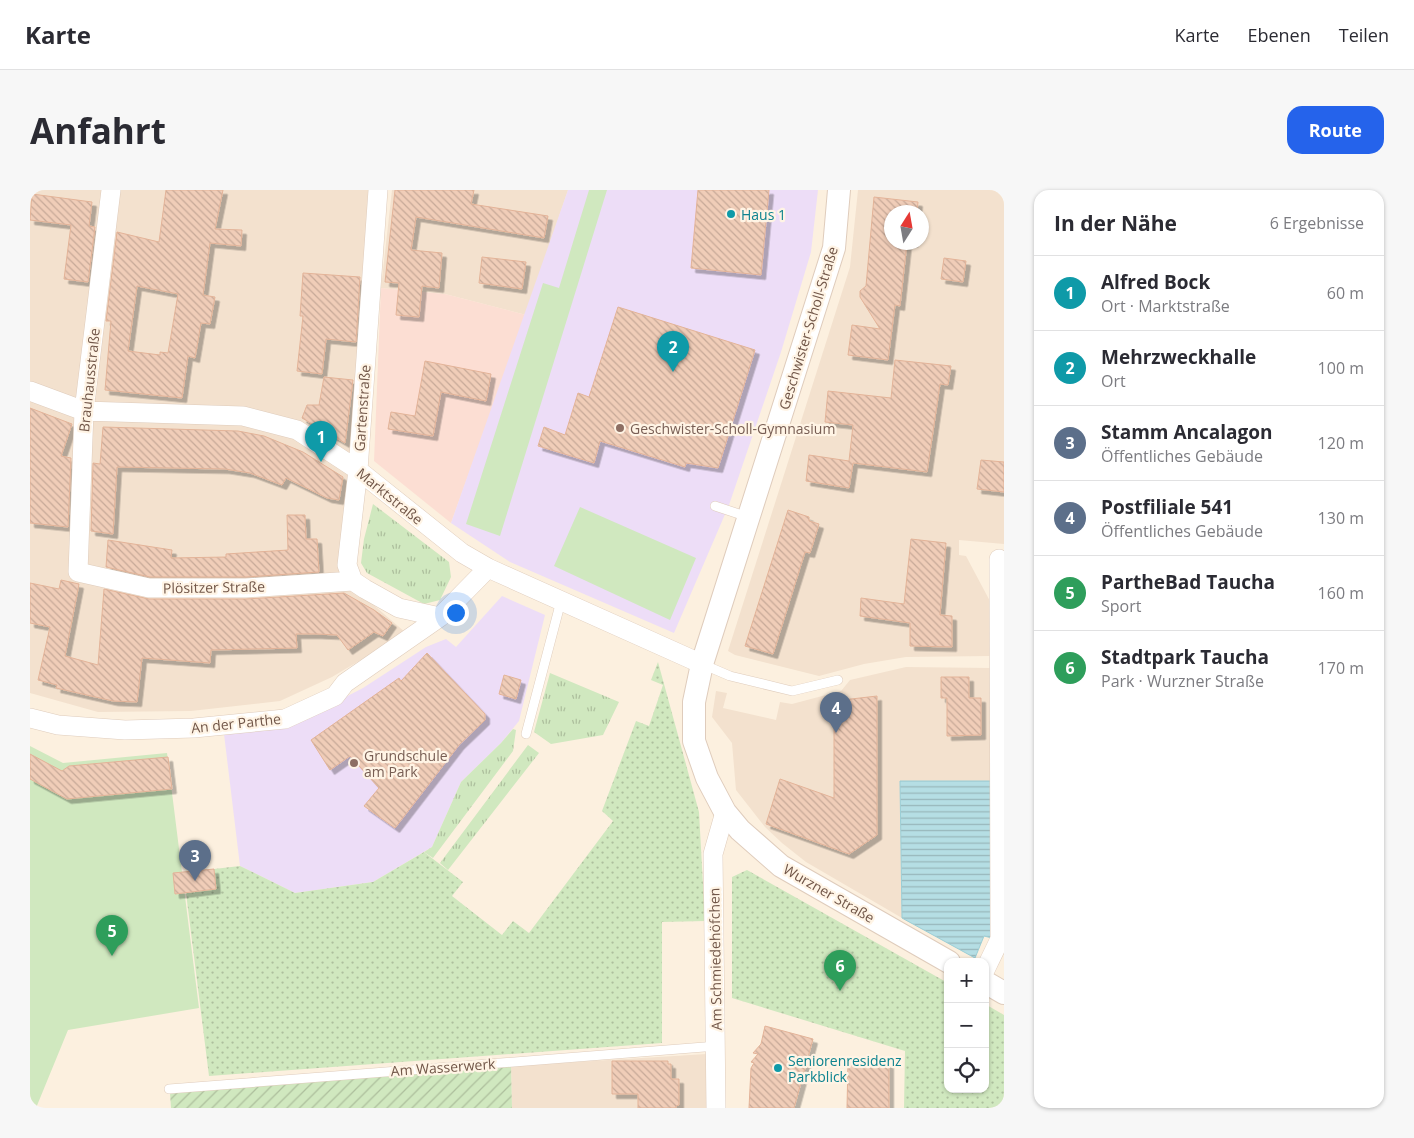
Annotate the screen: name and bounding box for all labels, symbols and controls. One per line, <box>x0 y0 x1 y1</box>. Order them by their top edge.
text: Karte <box>25 18 91 51</box>
text: Karte <box>1175 23 1219 47</box>
text: Ebenen <box>1247 23 1311 47</box>
text: Teilen <box>1339 23 1389 47</box>
button: Route <box>1287 106 1384 154</box>
text: Anfahrt <box>30 107 166 154</box>
place label: Haus 1 <box>741 205 786 224</box>
north arrow <box>884 205 929 250</box>
marker: Haus 1 <box>725 208 737 220</box>
text: In der Nähe <box>1054 209 1177 237</box>
text: 6 Ergebnisse <box>1270 212 1364 234</box>
street label: Geschwister-Scholl-Straße <box>774 244 842 412</box>
text: Alfred Bock <box>1101 269 1210 295</box>
text: 1 <box>1065 282 1075 304</box>
text: 60 m <box>1327 282 1364 304</box>
text: Ort · Marktstraße <box>1101 295 1230 317</box>
street label: Brauhausstraße <box>74 327 104 433</box>
pin: 2 <box>657 331 689 372</box>
text: Mehrzweckhalle <box>1101 344 1256 370</box>
text: 2 <box>1065 357 1075 379</box>
text: 100 m <box>1318 357 1364 379</box>
street label: Gartenstraße <box>349 364 375 452</box>
text: Ort <box>1101 370 1126 392</box>
place label: Geschwister-Scholl-Gymnasium <box>630 419 835 438</box>
text: Stamm Ancalagon <box>1101 419 1273 445</box>
pin: 1 <box>305 421 337 462</box>
marker: Geschwister-Scholl-Gymnasium <box>614 422 626 434</box>
text: 3 <box>1065 432 1075 454</box>
text: 120 m <box>1318 432 1364 454</box>
text: Öffentliches Gebäude <box>1101 445 1263 467</box>
street label: Marktstraße <box>353 463 427 529</box>
text: Postfiliale 541 <box>1101 494 1233 520</box>
text: 4 <box>1065 507 1075 529</box>
text: 130 m <box>1318 507 1364 529</box>
text: Öffentliches Gebäude <box>1101 520 1263 542</box>
text: PartheBad Taucha <box>1101 569 1275 595</box>
street label: Plösitzer Straße <box>163 577 265 597</box>
text: 5 <box>1065 582 1075 604</box>
text: 160 m <box>1318 582 1364 604</box>
text: Sport <box>1101 595 1141 617</box>
your location <box>443 600 469 626</box>
text: Stadtpark Taucha <box>1101 644 1269 670</box>
text: 6 <box>1065 657 1075 679</box>
text: 170 m <box>1318 657 1364 679</box>
text: Park · Wurzner Straße <box>1101 670 1264 692</box>
pin: 4 <box>820 692 852 733</box>
street label: An der Parthe <box>190 709 282 737</box>
place label: Grundschule am Park <box>364 746 448 781</box>
marker: Grundschule am Park <box>348 757 360 769</box>
pin: 3 <box>179 840 211 881</box>
street label: Wurzner Straße <box>780 859 878 927</box>
street label: Am Schmiedehöfchen <box>704 888 726 1030</box>
pin: 5 <box>96 915 128 956</box>
pin: 6 <box>824 950 856 991</box>
map controls <box>944 958 989 1093</box>
button: + <box>944 958 989 1003</box>
button: − <box>944 1003 989 1048</box>
button: locate <box>944 1048 989 1093</box>
place label: Seniorenresidenz Parkblick <box>788 1051 902 1086</box>
street label: Am Wasserwerk <box>390 1054 497 1080</box>
marker: Seniorenresidenz Parkblick <box>772 1062 784 1074</box>

